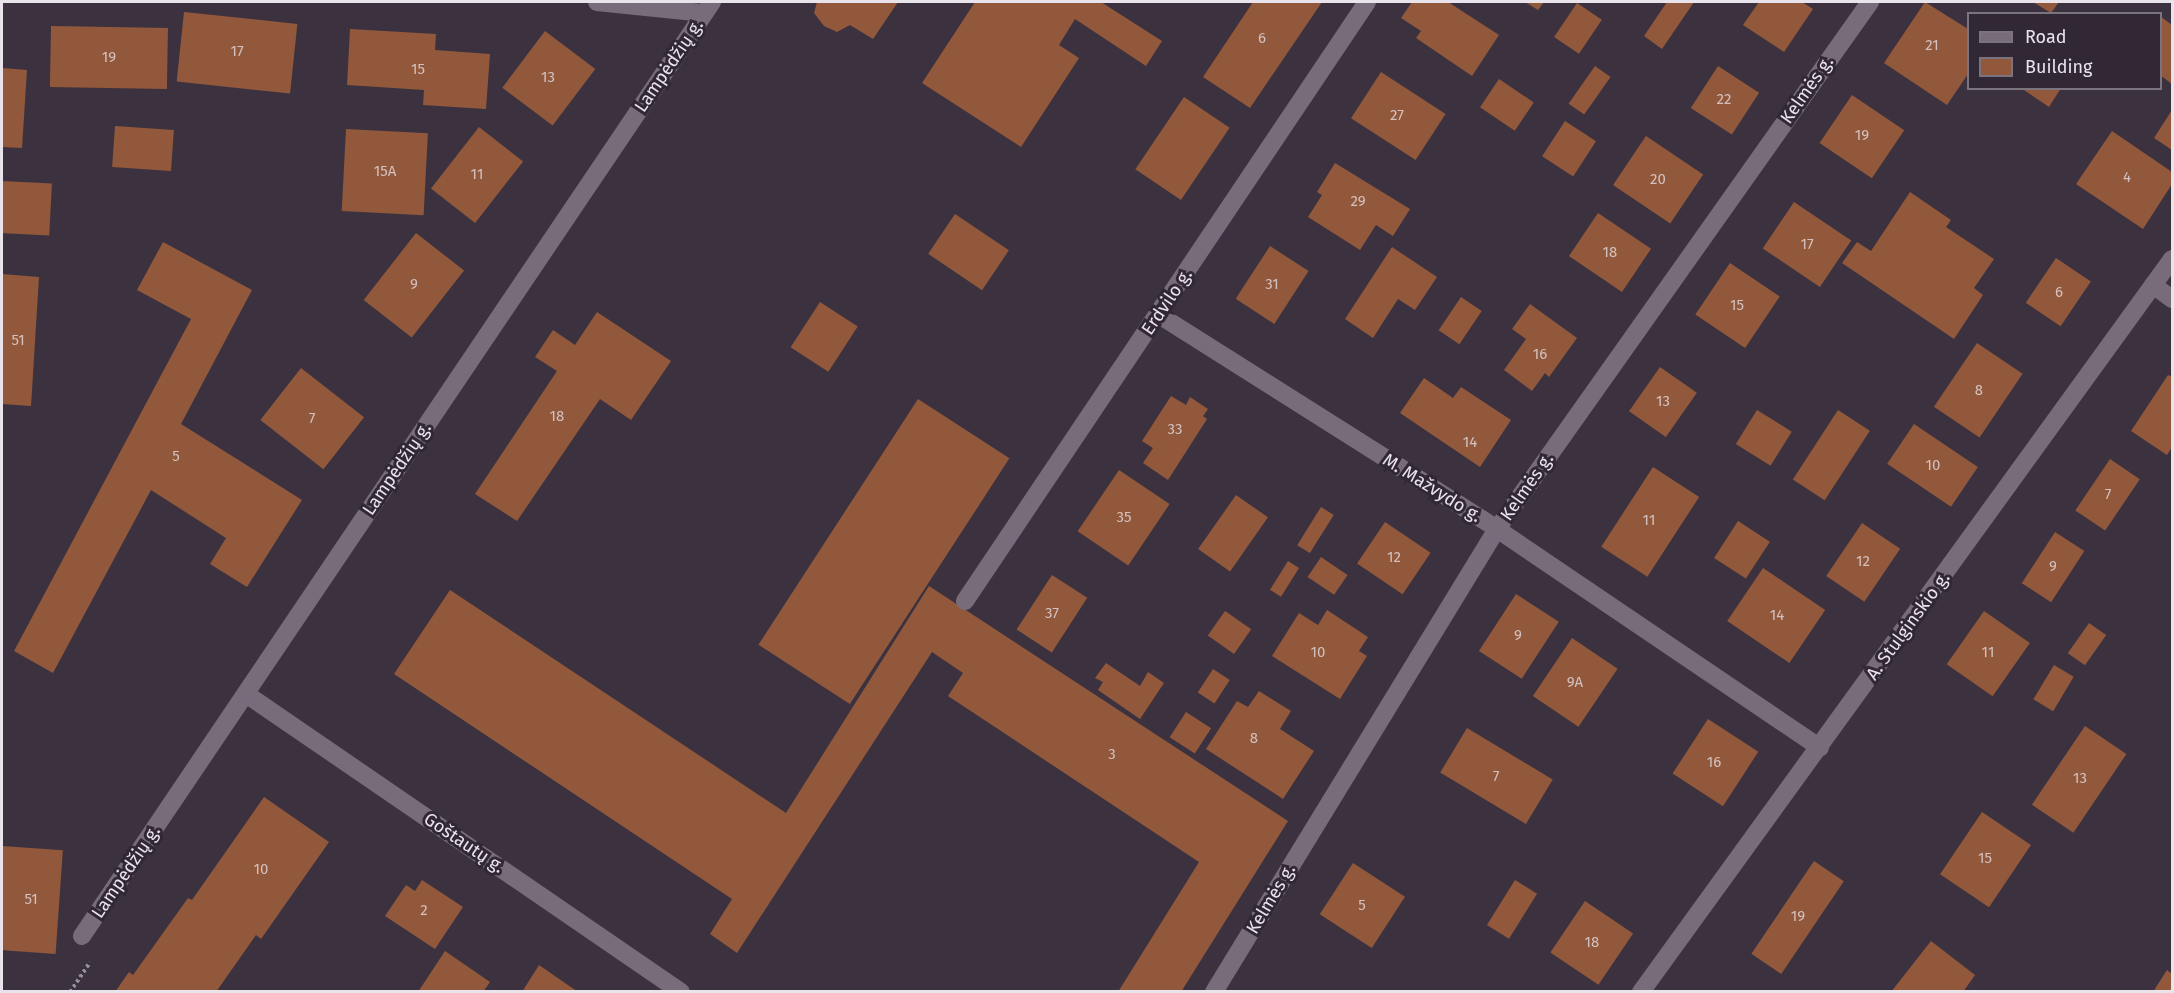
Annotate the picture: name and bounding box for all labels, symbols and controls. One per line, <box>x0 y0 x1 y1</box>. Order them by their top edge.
legend <box>1967 12 2162 90</box>
street label: Lampėdžių g. <box>630 16 708 116</box>
text: Road <box>2025 26 2067 48</box>
house number: 6 <box>1258 30 1266 48</box>
house number: 21 <box>1925 37 1939 55</box>
house number: 17 <box>230 43 244 61</box>
house number: 19 <box>102 49 116 67</box>
street label: Kelmės g. <box>1776 52 1838 128</box>
text: Building <box>2025 56 2092 78</box>
house number: 15 <box>411 61 425 79</box>
house number: 13 <box>541 69 555 87</box>
house number: 22 <box>1717 91 1731 109</box>
house number: 27 <box>1390 107 1404 125</box>
house number: 19 <box>1855 127 1869 145</box>
house number: 15A <box>374 163 396 181</box>
house number: 11 <box>471 166 483 184</box>
house number: 4 <box>2123 169 2131 187</box>
house number: 20 <box>1650 171 1666 189</box>
house number: 29 <box>1350 193 1366 211</box>
house number: 17 <box>1800 236 1814 254</box>
house number: 18 <box>1603 244 1617 262</box>
street label: Erdvilo g. <box>1137 265 1197 339</box>
house number: 9 <box>410 276 418 294</box>
house number: 31 <box>1265 276 1279 294</box>
house number: 6 <box>2055 284 2063 302</box>
house number: 15 <box>1730 297 1744 315</box>
house number: 51 <box>11 332 25 350</box>
house number: 16 <box>1533 346 1547 364</box>
house number: 8 <box>1975 382 1983 400</box>
house number: 13 <box>1656 393 1670 411</box>
house number: 18 <box>550 408 564 426</box>
house number: 7 <box>309 410 315 428</box>
street label: Lampėdžių g. <box>358 419 436 519</box>
house number: 33 <box>1168 421 1182 439</box>
house number: 14 <box>1463 434 1477 452</box>
house number: 5 <box>172 448 180 466</box>
street label: M. Mažvydo g. <box>1379 449 1485 527</box>
street label: Kelmės g. <box>1496 449 1558 525</box>
house number: 10 <box>1926 457 1940 475</box>
house number: 7 <box>2105 486 2111 504</box>
house number: 35 <box>1117 509 1131 527</box>
house number: 11 <box>1643 512 1655 530</box>
house number: 12 <box>1387 549 1401 567</box>
house number: 12 <box>1856 553 1870 571</box>
house number: 9 <box>2049 558 2057 576</box>
street label: A. Stulginskio g. <box>1862 568 1954 684</box>
house number: 37 <box>1045 605 1059 623</box>
house number: 14 <box>1770 607 1784 625</box>
house number: 9 <box>1514 627 1522 645</box>
house number: 10 <box>1311 644 1325 662</box>
house number: 11 <box>1982 644 1994 662</box>
house number: 9A <box>1567 674 1583 692</box>
house number: 8 <box>1250 730 1258 748</box>
house number: 3 <box>1108 746 1116 764</box>
house number: 16 <box>1707 754 1721 772</box>
house number: 7 <box>1493 768 1499 786</box>
house number: 13 <box>2073 770 2087 788</box>
street label: Goštautų g. <box>420 808 508 878</box>
street label: Lampėdžių g. <box>87 822 165 922</box>
house number: 15 <box>1978 850 1992 868</box>
street label: Kelmės g. <box>1242 860 1300 938</box>
house number: 10 <box>254 861 268 879</box>
house number: 51 <box>24 891 38 909</box>
house number: 5 <box>1358 897 1366 915</box>
house number: 2 <box>420 902 428 920</box>
house number: 19 <box>1791 908 1805 926</box>
house number: 18 <box>1585 934 1599 952</box>

